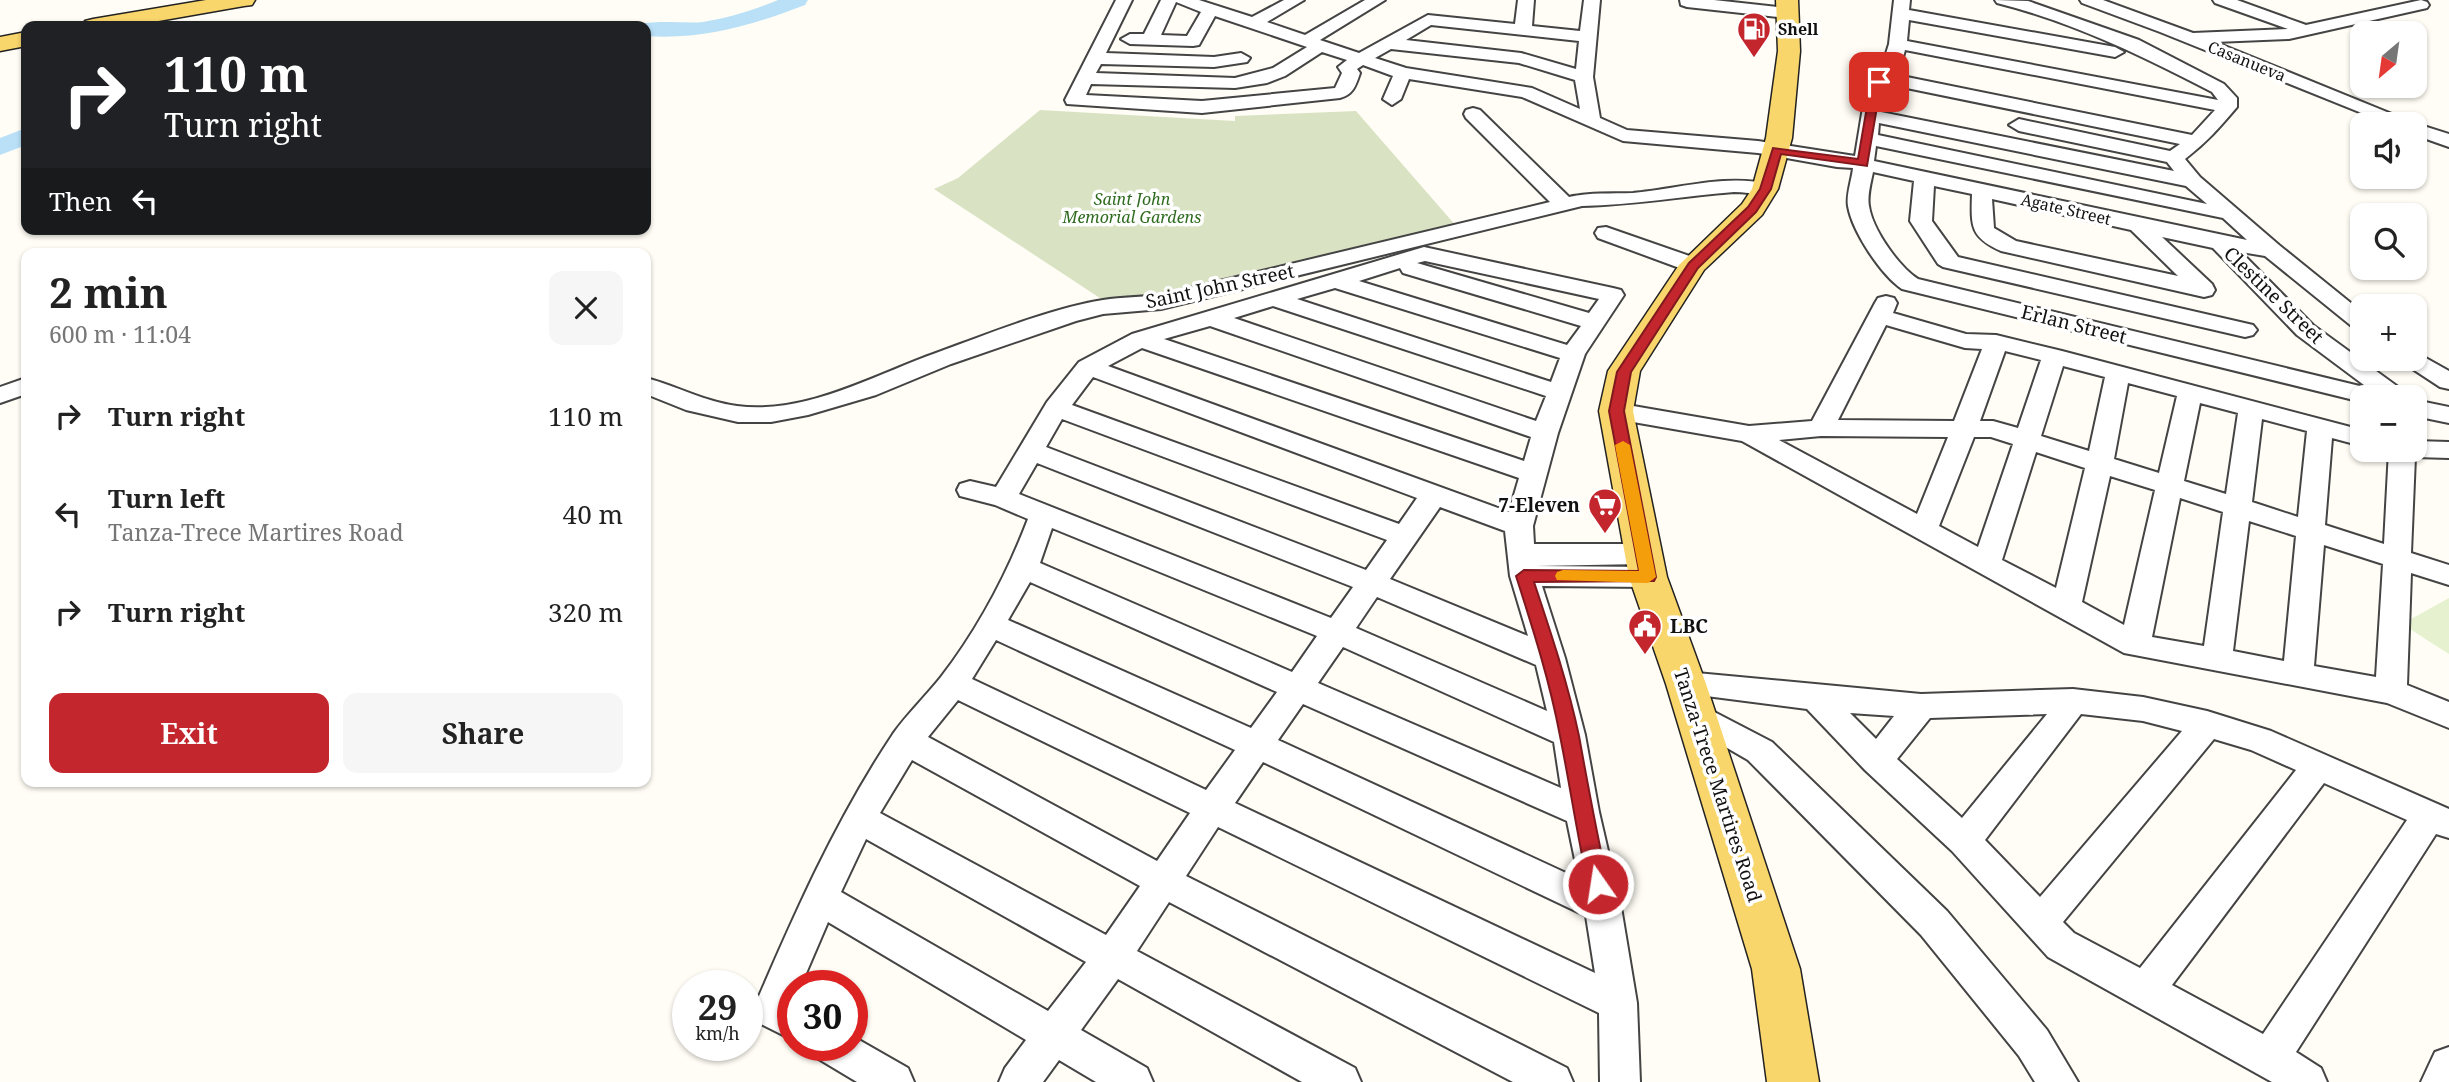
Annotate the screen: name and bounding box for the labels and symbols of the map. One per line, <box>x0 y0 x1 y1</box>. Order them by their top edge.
fuel station icon: Shell <box>1735 10 1773 59</box>
place label: Shell <box>1778 18 1819 40</box>
north arrow <box>2350 21 2427 98</box>
street label: Casanueva <box>2205 35 2289 87</box>
pin <box>1849 52 1909 112</box>
park label: Saint John Memorial Gardens <box>1061 188 1202 228</box>
street label: Agate Street <box>2019 188 2113 230</box>
street label: Clestine Street <box>2218 241 2330 350</box>
street label: Saint John Street <box>1143 258 1297 314</box>
street label: Erlan Street <box>2019 298 2130 350</box>
supermarket icon: 7-Eleven <box>1586 486 1624 535</box>
place label: 7-Eleven <box>1498 492 1580 518</box>
public building icon: LBC <box>1626 607 1664 656</box>
place label: LBC <box>1670 613 1708 639</box>
street label: Tanza-Trece Martires Road <box>1668 665 1768 905</box>
position arrow <box>1561 847 1635 921</box>
speed limit sign: 30 <box>777 970 868 1061</box>

